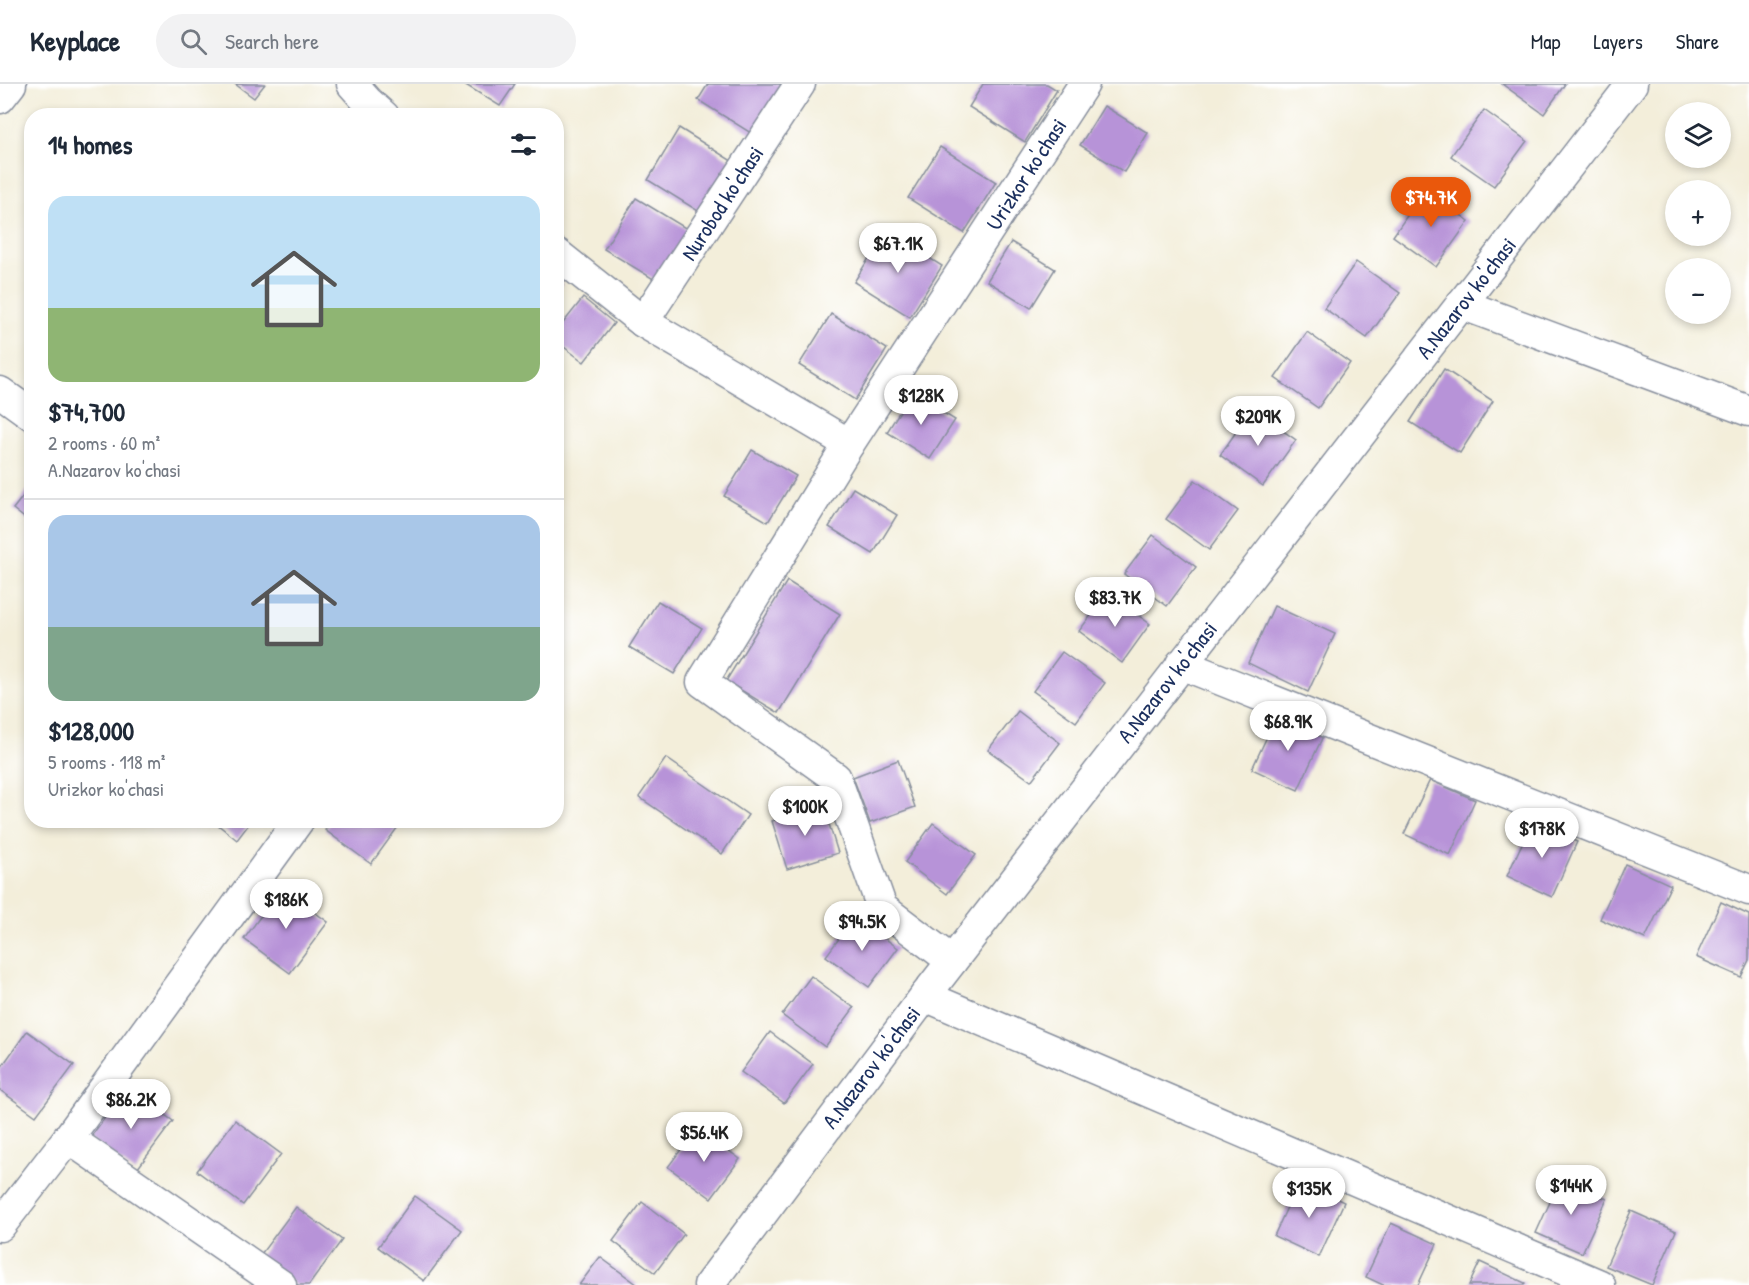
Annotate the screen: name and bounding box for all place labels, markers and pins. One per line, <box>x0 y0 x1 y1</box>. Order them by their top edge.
pin: $74.7K <box>1382 177 1480 228</box>
pin: $67.1K <box>849 223 947 274</box>
pin: $128K <box>879 375 963 426</box>
pin: $209K <box>1216 396 1300 447</box>
pin: $83.7K <box>1066 577 1164 628</box>
pin: $68.9K <box>1239 701 1337 752</box>
pin: $100K <box>763 786 847 837</box>
pin: $178K <box>1500 808 1584 859</box>
pin: $186K <box>244 879 328 930</box>
pin: $94.5K <box>813 901 911 952</box>
pin: $86.2K <box>82 1079 180 1130</box>
pin: $56.4K <box>655 1112 753 1163</box>
pin: $144K <box>1529 1165 1613 1216</box>
pin: $135K <box>1267 1168 1351 1219</box>

